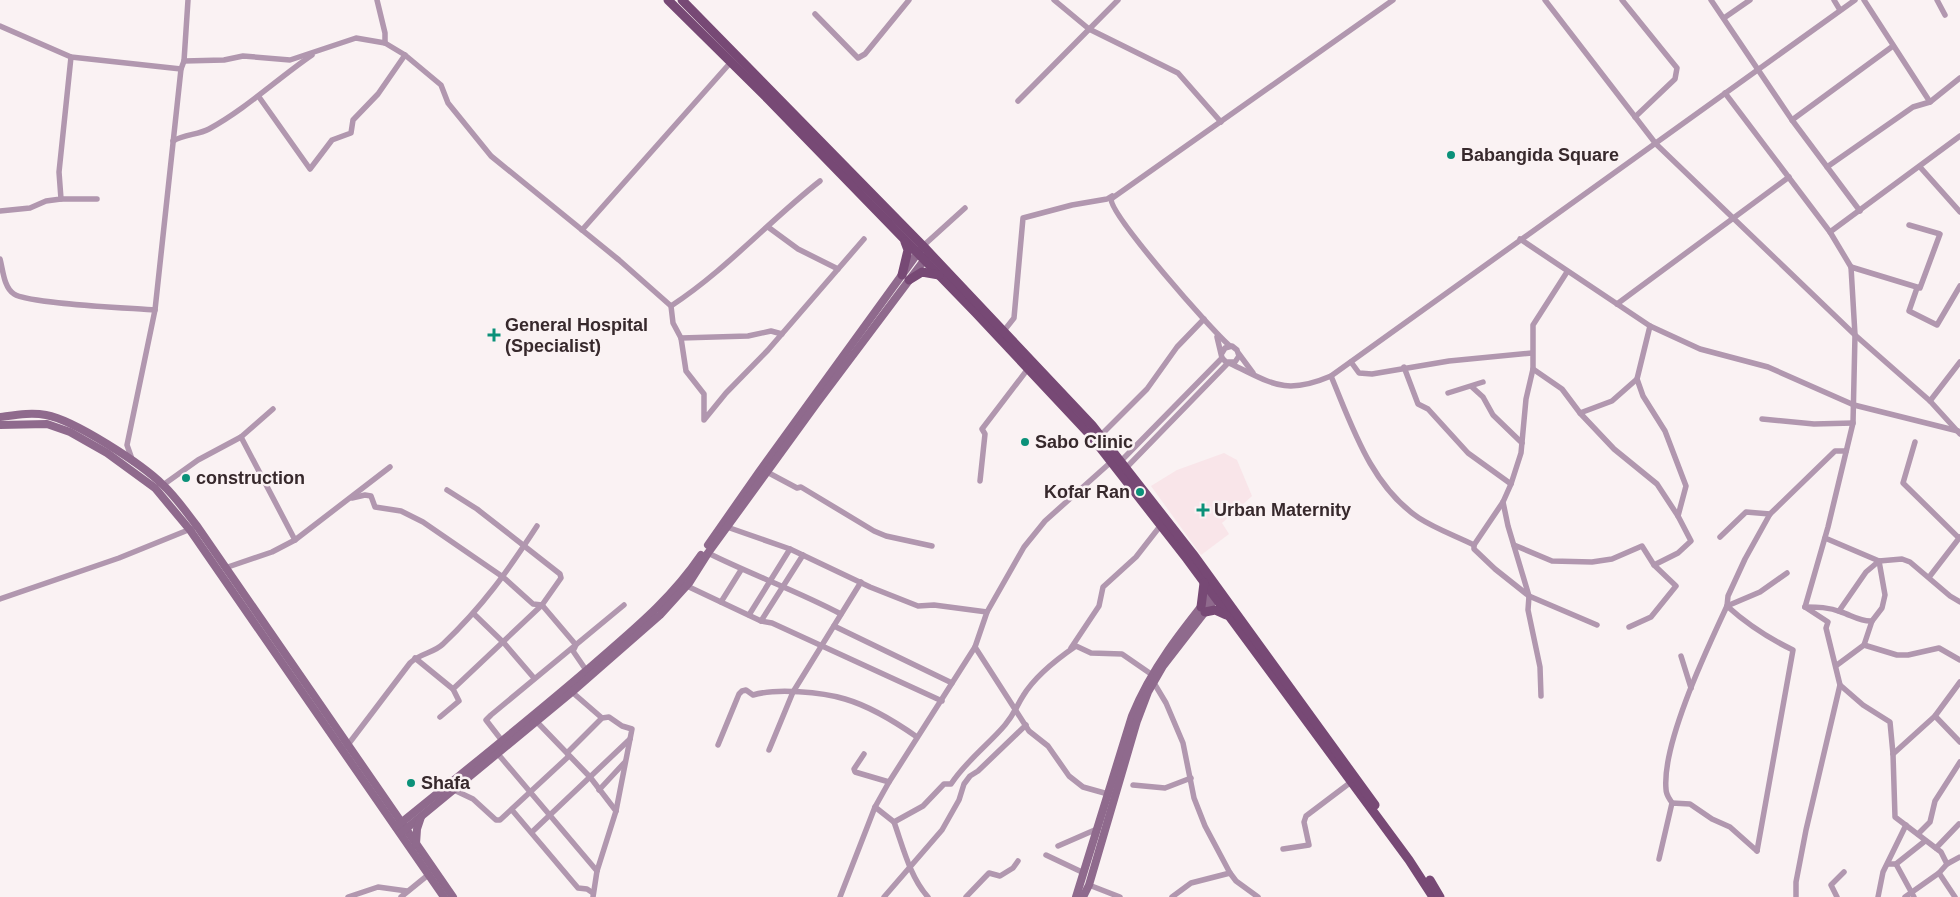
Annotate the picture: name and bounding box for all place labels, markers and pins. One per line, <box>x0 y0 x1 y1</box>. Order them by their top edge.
place label: Babangida Square <box>1461 145 1619 165</box>
marker: Babangida Square <box>1445 149 1457 161</box>
place label: General Hospital (Specialist) <box>505 315 648 356</box>
marker: General Hospital (Specialist) <box>487 328 501 342</box>
place label: Sabo Clinic <box>1035 432 1133 452</box>
marker: Sabo Clinic <box>1019 436 1031 448</box>
place label: construction <box>196 468 305 488</box>
marker: construction <box>180 472 192 484</box>
place label: Kofar Ran <box>1044 482 1130 502</box>
marker: Kofar Ran <box>1134 486 1146 498</box>
place label: Urban Maternity <box>1214 500 1351 520</box>
marker: Urban Maternity <box>1196 503 1210 517</box>
place label: Shafa <box>421 773 471 793</box>
marker: Shafa <box>405 777 417 789</box>

